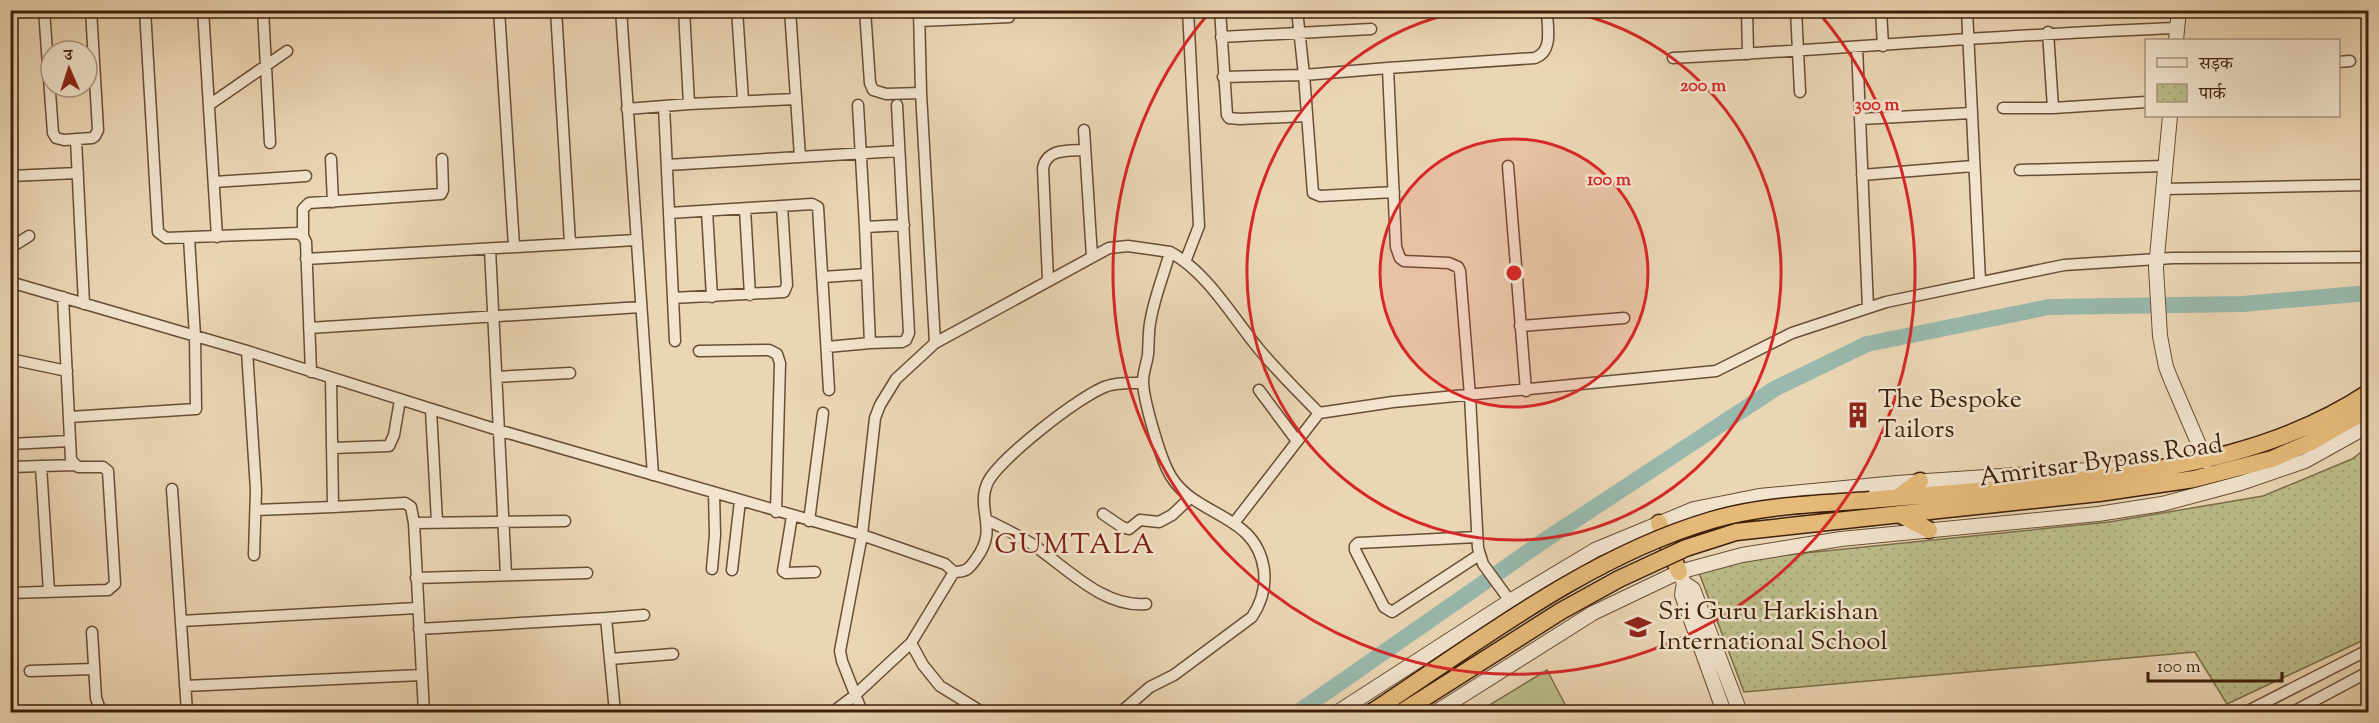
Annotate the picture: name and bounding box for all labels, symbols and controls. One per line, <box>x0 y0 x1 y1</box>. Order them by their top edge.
north arrow <box>39 39 99 99</box>
legend <box>2145 39 2340 117</box>
text: उ <box>63 45 75 68</box>
text: सड़क <box>2198 52 2234 78</box>
text: 200 m <box>1680 74 1726 100</box>
text: पार्क <box>2198 82 2227 108</box>
text: 300 m <box>1855 93 1900 119</box>
text: 100 m <box>1587 168 1631 194</box>
centre of rings <box>1504 263 1524 283</box>
place label: The Bespoke Tailors <box>1878 382 2022 449</box>
building icon: The Bespoke Tailors <box>1843 400 1873 430</box>
street label: Amritsar Bypass Road <box>1977 427 2225 497</box>
district label: GUMTALA <box>994 526 1156 566</box>
place label: Sri Guru Harkishan International School <box>1658 594 1888 661</box>
school or university icon: Sri Guru Harkishan International School <box>1623 612 1653 642</box>
scale bar <box>2148 645 2282 683</box>
text: 100 m <box>2157 655 2201 681</box>

